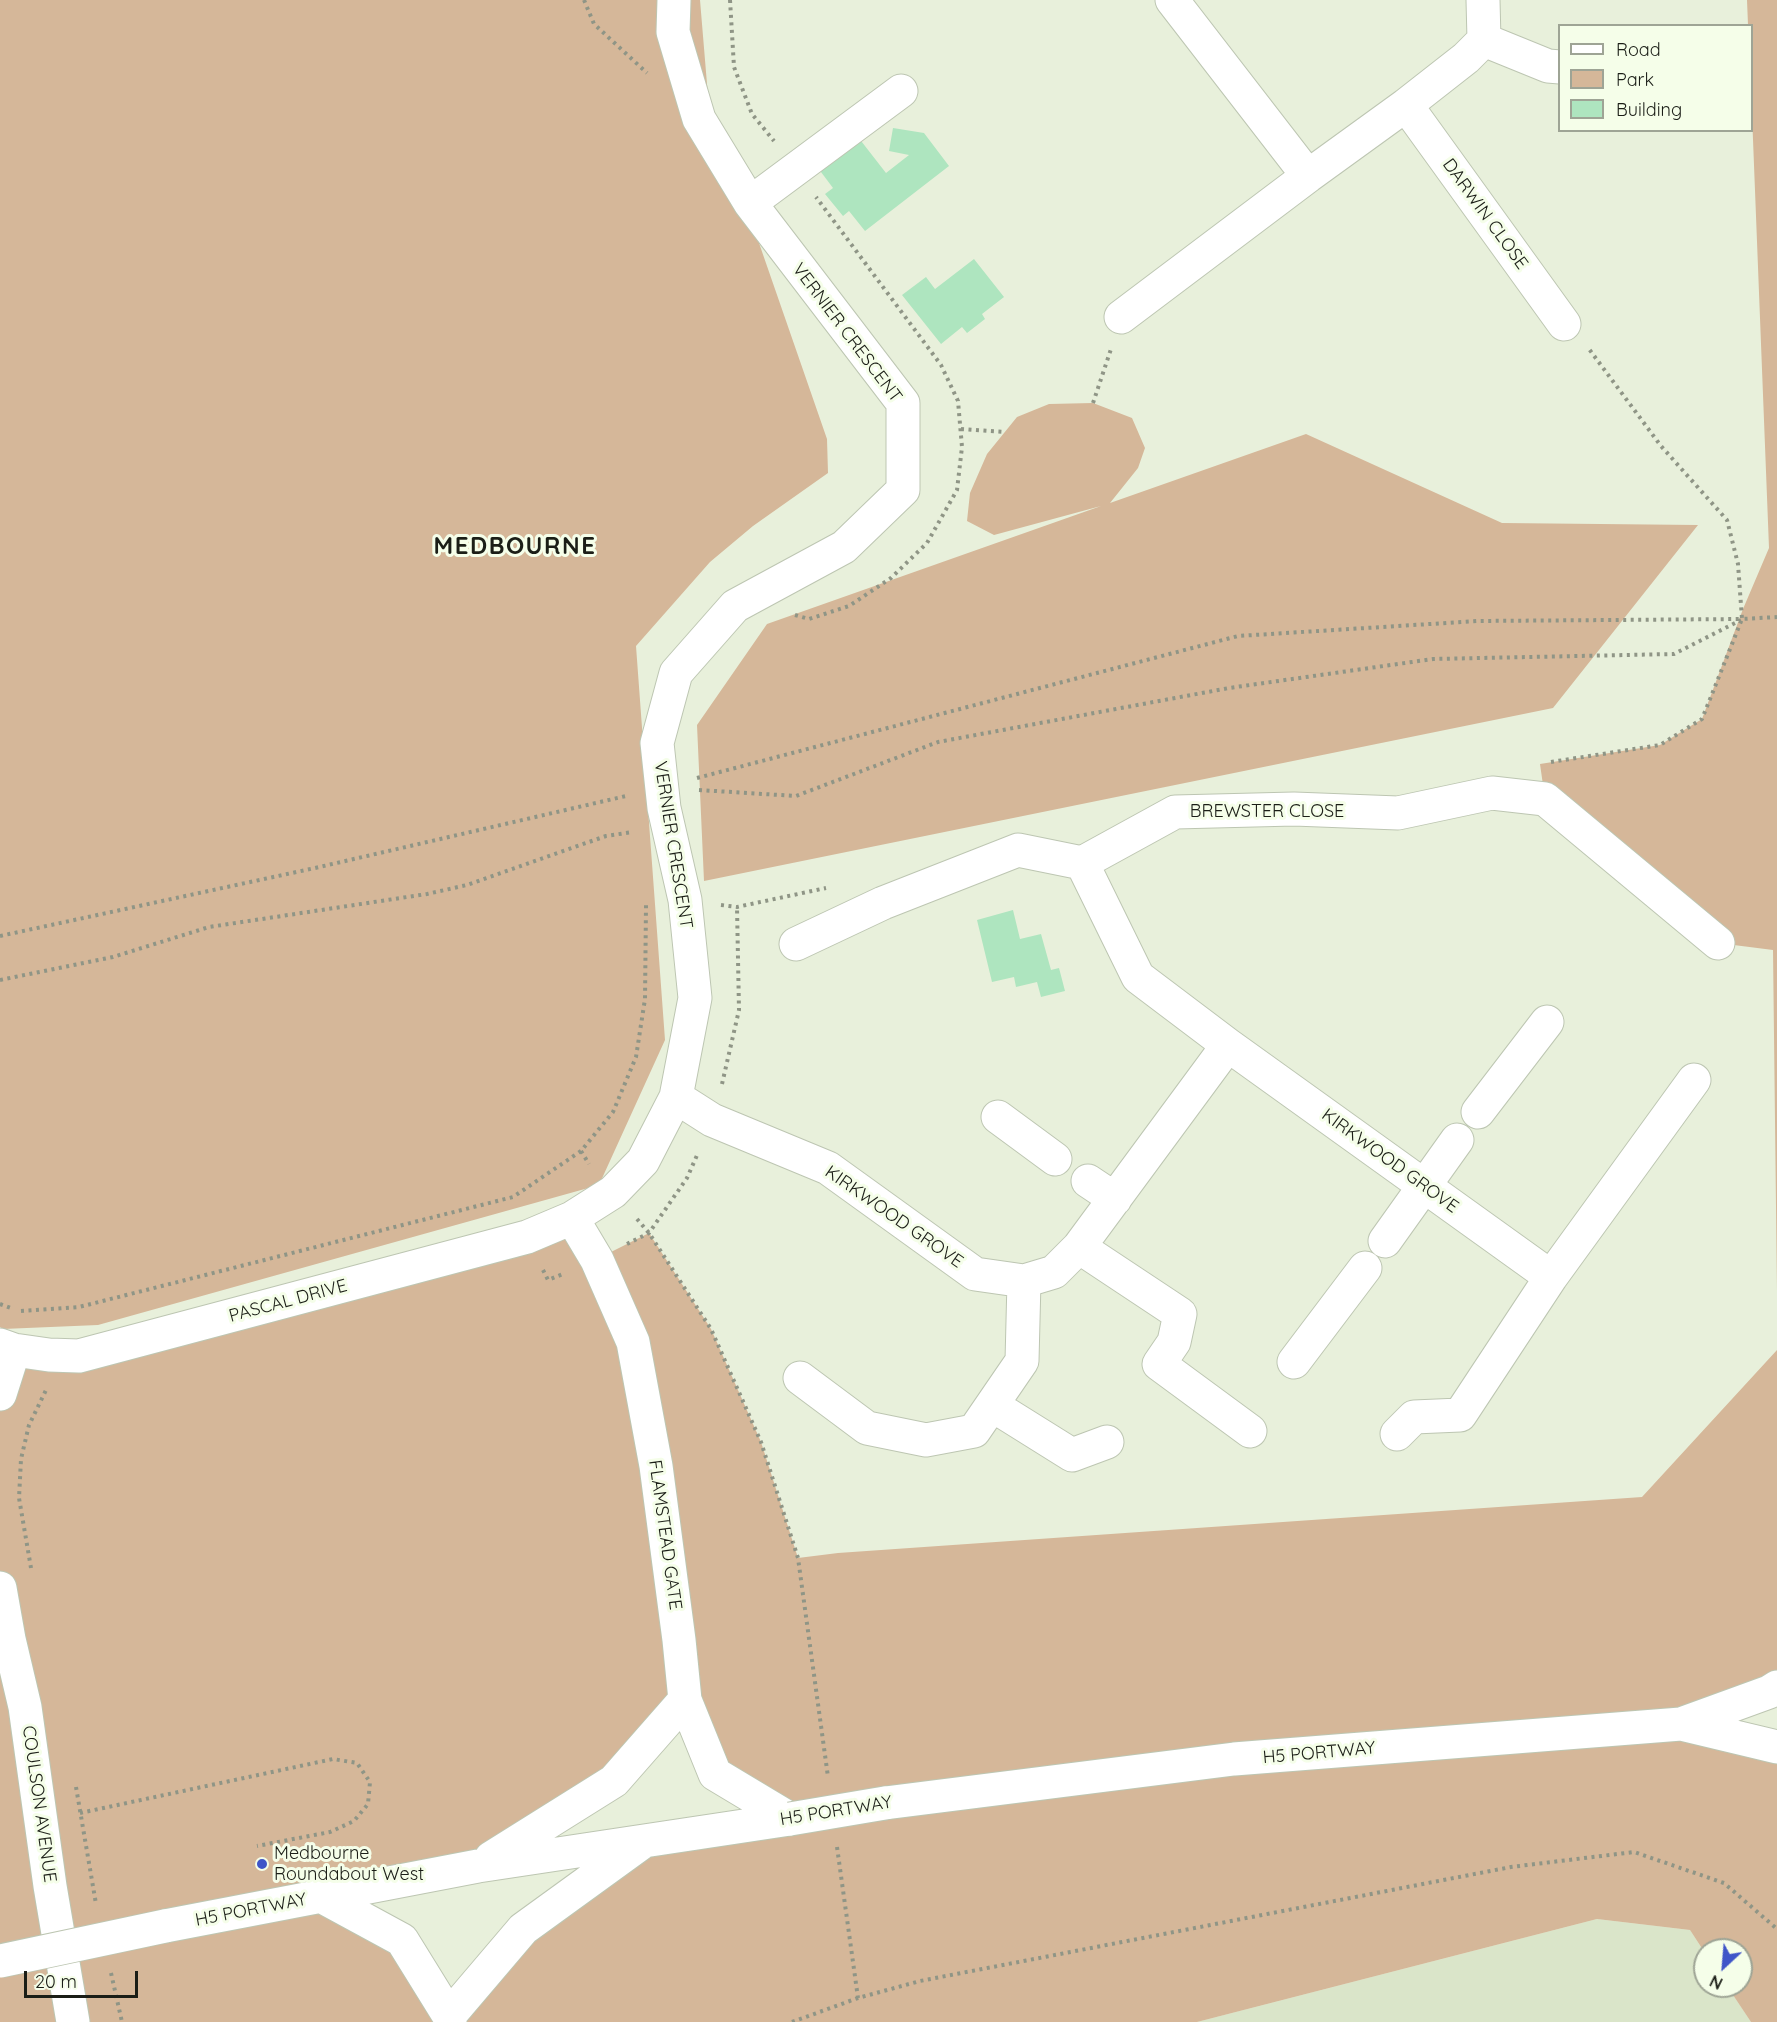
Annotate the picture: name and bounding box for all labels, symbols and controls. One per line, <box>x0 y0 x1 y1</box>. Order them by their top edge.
legend <box>1558 24 1753 132</box>
text: Road <box>1616 38 1661 61</box>
text: Park <box>1616 68 1654 91</box>
text: Building <box>1616 98 1682 121</box>
street label: DARWIN CLOSE <box>1438 154 1532 274</box>
street label: VERNIER CRESCENT <box>787 259 907 407</box>
district label: MEDBOURNE <box>434 533 596 561</box>
street label: VERNIER CRESCENT <box>649 760 697 930</box>
street label: BREWSTER CLOSE <box>1190 801 1344 823</box>
street label: KIRKWOOD GROVE <box>1317 1104 1463 1218</box>
street label: KIRKWOOD GROVE <box>821 1161 967 1273</box>
street label: PASCAL DRIVE <box>227 1275 349 1327</box>
street label: FLAMSTEAD GATE <box>644 1459 686 1611</box>
street label: COULSON AVENUE <box>17 1724 61 1884</box>
street label: H5 PORTWAY <box>1262 1737 1376 1769</box>
street label: H5 PORTWAY <box>779 1791 893 1831</box>
place label: Medbourne Roundabout West <box>274 1843 424 1886</box>
marker: Medbourne Roundabout West <box>255 1857 269 1871</box>
street label: H5 PORTWAY <box>193 1889 309 1931</box>
north arrow <box>1693 1938 1753 1998</box>
scale bar <box>27 1959 141 1997</box>
text: 20 m <box>35 1970 77 1993</box>
text: N <box>1706 1971 1726 1994</box>

